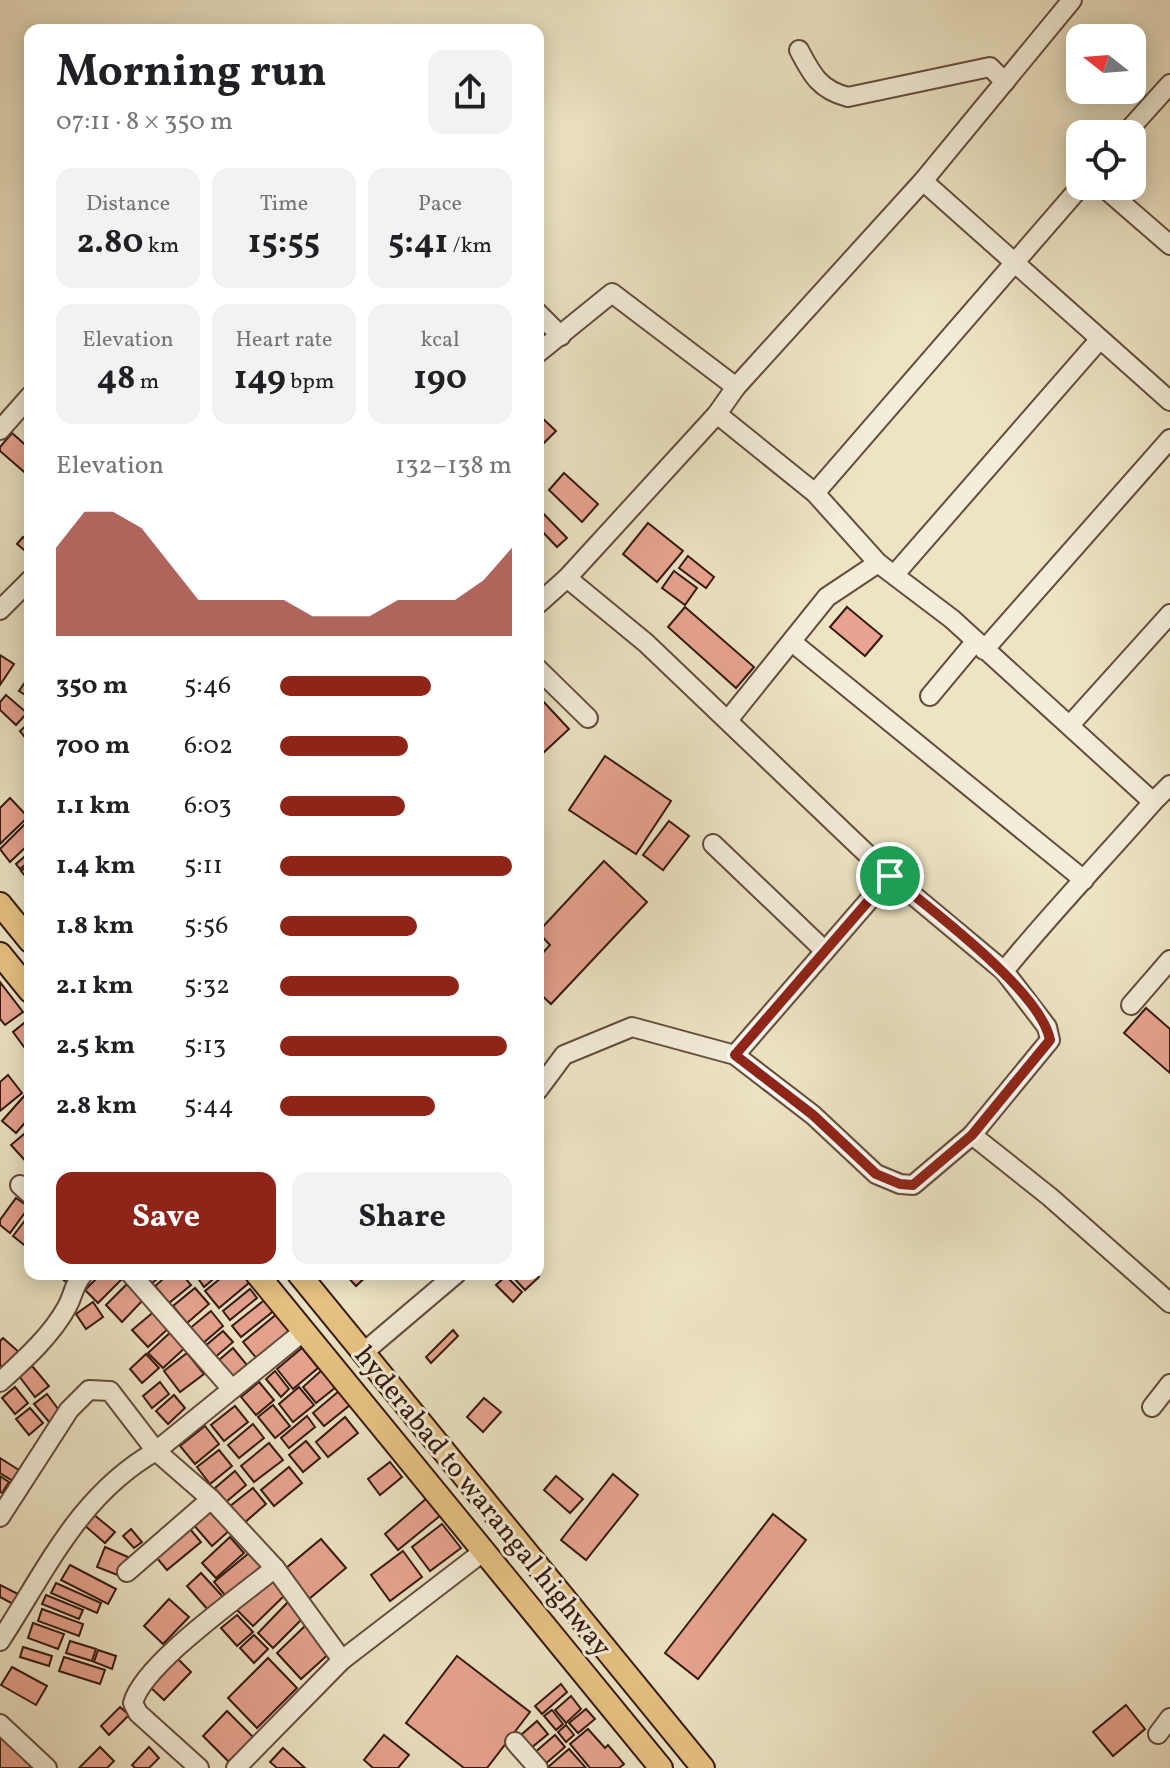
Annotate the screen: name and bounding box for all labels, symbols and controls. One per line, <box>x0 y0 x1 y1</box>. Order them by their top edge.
north arrow <box>1066 24 1146 104</box>
map controls <box>1066 24 1146 200</box>
text: Morning run <box>56 43 327 104</box>
button: share <box>428 50 512 134</box>
text: 07:11 · 8 × 350 m <box>56 104 233 140</box>
button: locate <box>1066 120 1146 200</box>
text: Distance <box>86 189 170 220</box>
text: Time <box>260 189 308 220</box>
text: Pace <box>418 189 462 220</box>
text: 2.80 <box>77 220 143 267</box>
text: 15:55 <box>248 220 320 267</box>
text: 5:41 <box>388 220 448 267</box>
text: km <box>143 231 179 262</box>
text: /km <box>448 231 492 262</box>
text: Elevation <box>82 325 174 356</box>
text: Heart rate <box>235 325 333 356</box>
text: kcal <box>420 325 460 356</box>
text: 48 <box>97 356 135 403</box>
text: 149 <box>234 356 286 403</box>
text: 190 <box>413 356 467 403</box>
text: m <box>135 367 159 398</box>
text: bpm <box>286 367 334 398</box>
text: Elevation <box>56 448 164 484</box>
text: 132–138 m <box>395 448 512 484</box>
text: 350 m <box>56 668 128 704</box>
text: 5:46 <box>184 668 231 704</box>
text: 700 m <box>56 728 130 764</box>
text: 6:02 <box>184 728 233 764</box>
text: 1.1 km <box>56 788 130 824</box>
text: 6:03 <box>184 788 232 824</box>
pin <box>856 842 924 910</box>
text: 1.4 km <box>56 848 136 884</box>
text: 5:11 <box>184 848 223 884</box>
icon: arrive <box>868 854 912 898</box>
text: 1.8 km <box>56 908 134 944</box>
text: 5:56 <box>184 908 228 944</box>
text: 2.1 km <box>56 968 133 1004</box>
text: 5:32 <box>184 968 230 1004</box>
text: 2.5 km <box>56 1028 135 1064</box>
text: 5:13 <box>184 1028 226 1064</box>
text: 2.8 km <box>56 1088 137 1124</box>
text: 5:44 <box>184 1088 234 1124</box>
button: Save <box>56 1172 276 1264</box>
button: Share <box>292 1172 512 1264</box>
street label: hyderabad to warangal highway <box>344 1338 620 1666</box>

